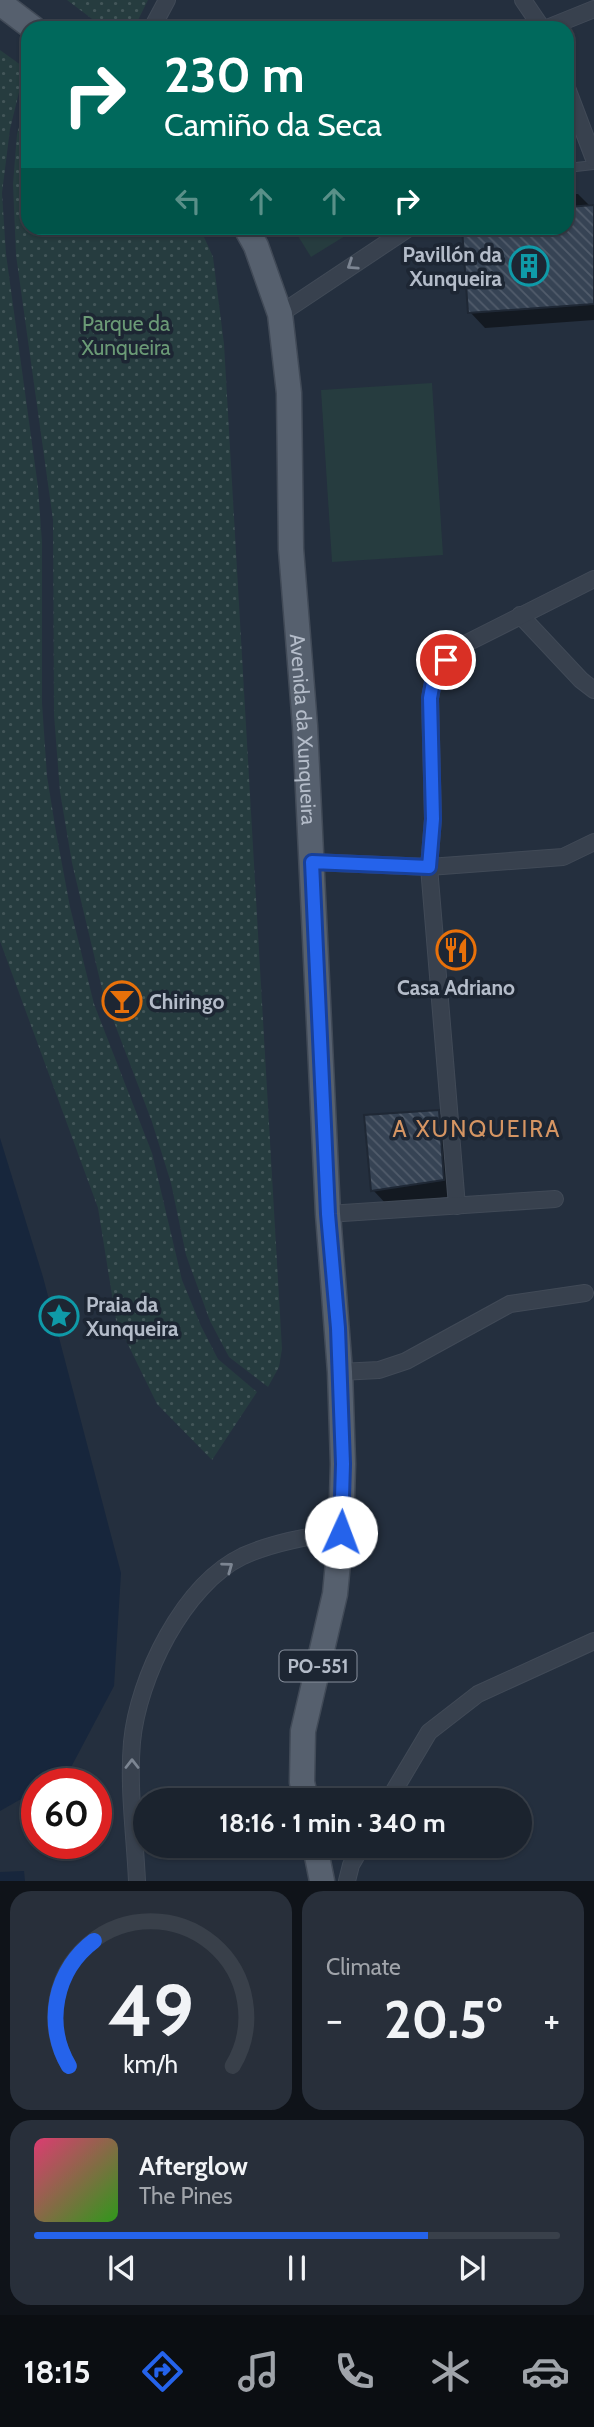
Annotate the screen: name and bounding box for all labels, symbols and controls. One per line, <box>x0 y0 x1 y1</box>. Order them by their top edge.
text: 230 m <box>164 45 305 104</box>
icon: right <box>49 49 140 140</box>
text: Camiño da Seca <box>164 105 382 144</box>
icon: left <box>169 182 207 220</box>
icon: ahead <box>242 182 280 220</box>
icon: ahead <box>315 182 353 220</box>
icon: right <box>388 182 426 220</box>
place label: Pavillón da Xunqueira <box>403 242 503 291</box>
building icon: Pavillón da Xunqueira <box>508 245 550 287</box>
one-way arrow <box>347 257 360 270</box>
park label: Parque da Xunqueira <box>81 311 171 360</box>
pin <box>416 630 476 690</box>
street label: Avenida da Xunqueira <box>285 633 322 825</box>
icon: arrive <box>427 641 465 679</box>
restaurant icon: Casa Adriano <box>435 929 477 971</box>
place label: Casa Adriano <box>397 975 515 1000</box>
bar icon: Chiringo <box>101 980 143 1022</box>
place label: Chiringo <box>149 989 224 1014</box>
district label: A XUNQUEIRA <box>393 1115 561 1143</box>
place label: Praia da Xunqueira <box>85 1292 179 1341</box>
place icon: Praia da Xunqueira <box>38 1295 80 1337</box>
position arrow <box>304 1495 378 1569</box>
one-way arrow <box>220 1563 233 1575</box>
road number: PO-551 <box>280 1650 356 1682</box>
one-way arrow <box>124 1758 140 1769</box>
speed limit sign: 60 <box>21 1768 112 1859</box>
text: 18:16 · 1 min · 340 m <box>219 1807 446 1839</box>
text: Climate <box>326 1953 401 1981</box>
text: 49 <box>108 1967 194 2055</box>
text: 20.5° <box>384 1988 502 2051</box>
text: − <box>326 1996 343 2043</box>
text: + <box>543 1996 560 2043</box>
text: km/h <box>124 2049 178 2079</box>
text: Afterglow <box>139 2150 248 2182</box>
text: The Pines <box>139 2182 233 2210</box>
icon: previous <box>103 2249 141 2287</box>
icon: pause <box>278 2249 316 2287</box>
icon: next <box>453 2249 491 2287</box>
icon: directions <box>138 2347 187 2396</box>
icon: music <box>234 2347 283 2396</box>
icon: phone <box>330 2347 379 2396</box>
icon: climate <box>426 2347 475 2396</box>
icon: car <box>521 2347 570 2396</box>
text: 18:15 <box>23 2352 91 2391</box>

